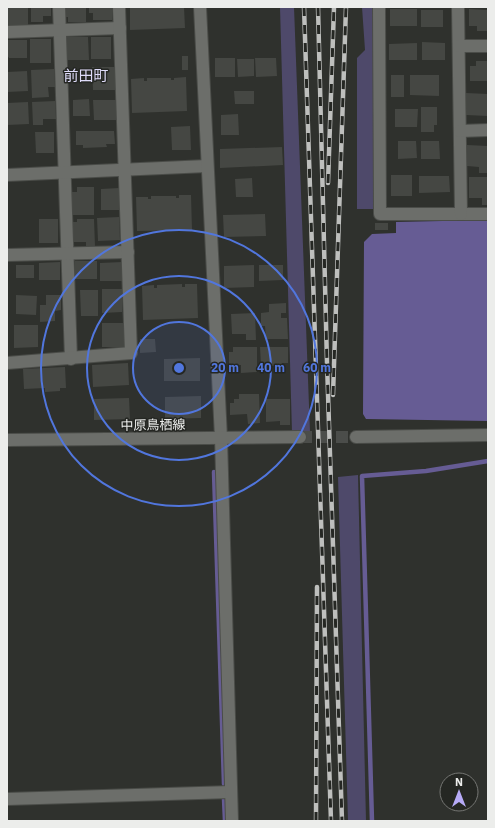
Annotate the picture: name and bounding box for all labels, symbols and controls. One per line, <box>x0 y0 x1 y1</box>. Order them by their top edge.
district label: 前田町 <box>63 66 109 85</box>
text: 20 m <box>211 360 239 375</box>
text: 40 m <box>257 360 285 375</box>
text: 60 m <box>303 360 331 375</box>
centre of rings <box>172 361 186 375</box>
street label: 中原鳥栖線 <box>120 416 186 434</box>
north arrow <box>439 772 479 812</box>
text: N <box>455 775 463 789</box>

